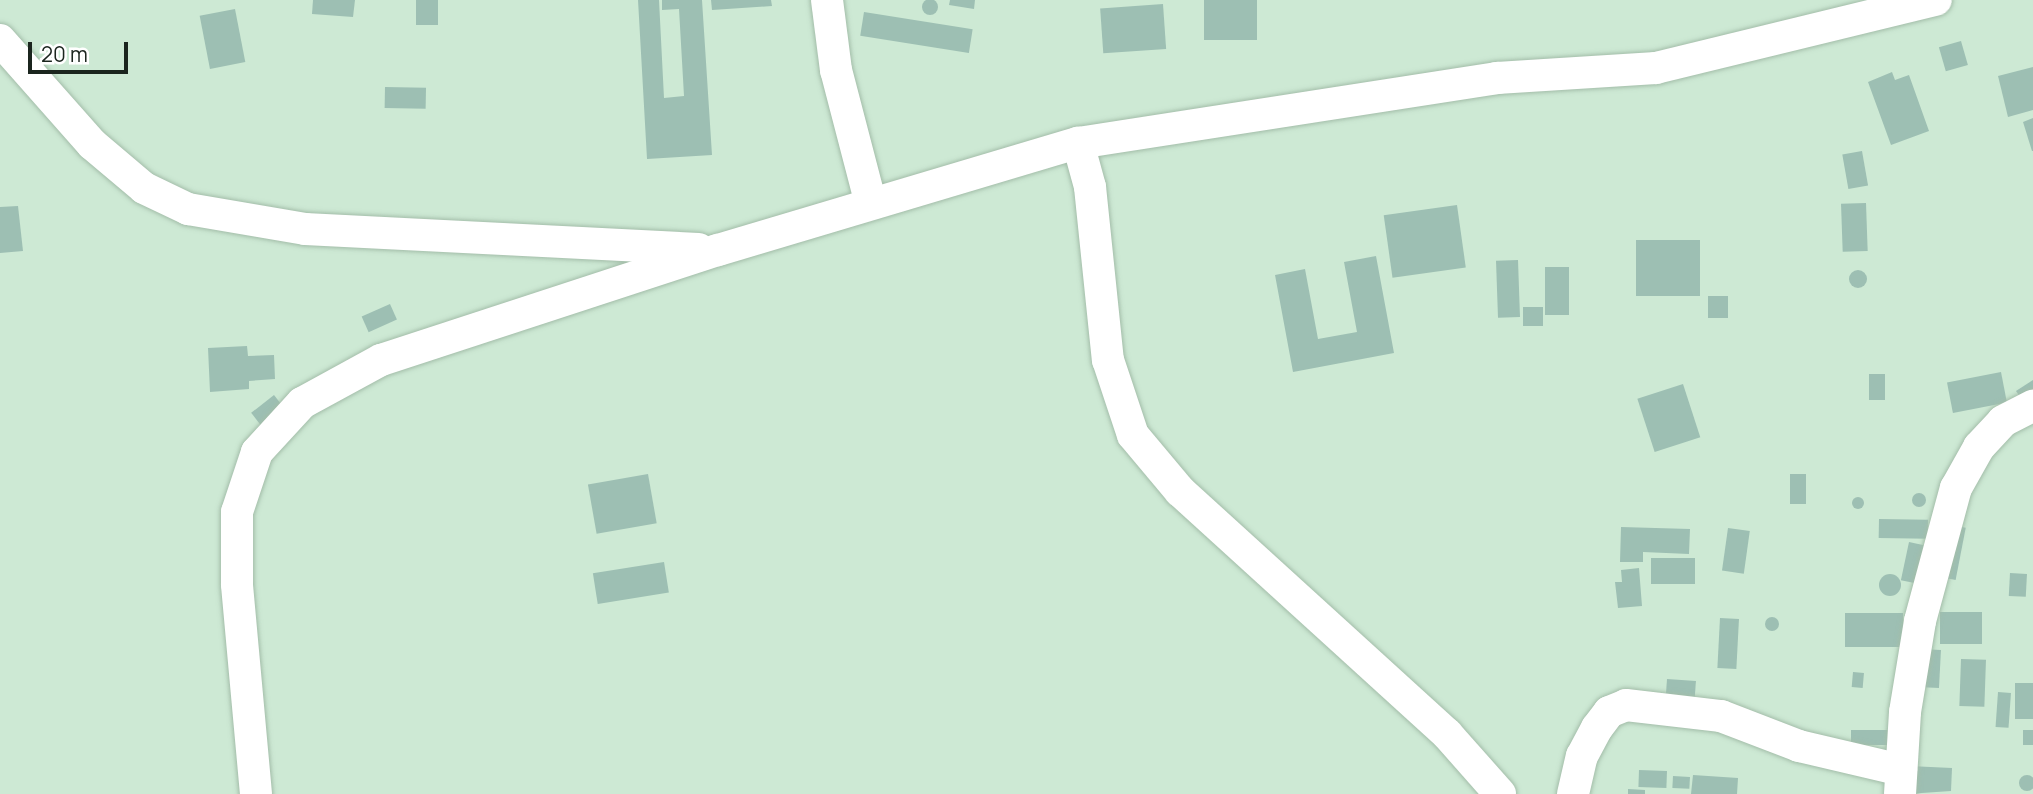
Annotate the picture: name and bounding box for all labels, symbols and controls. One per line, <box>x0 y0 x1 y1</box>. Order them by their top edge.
scale bar <box>32 28 131 72</box>
text: 20 m <box>41 40 88 68</box>

